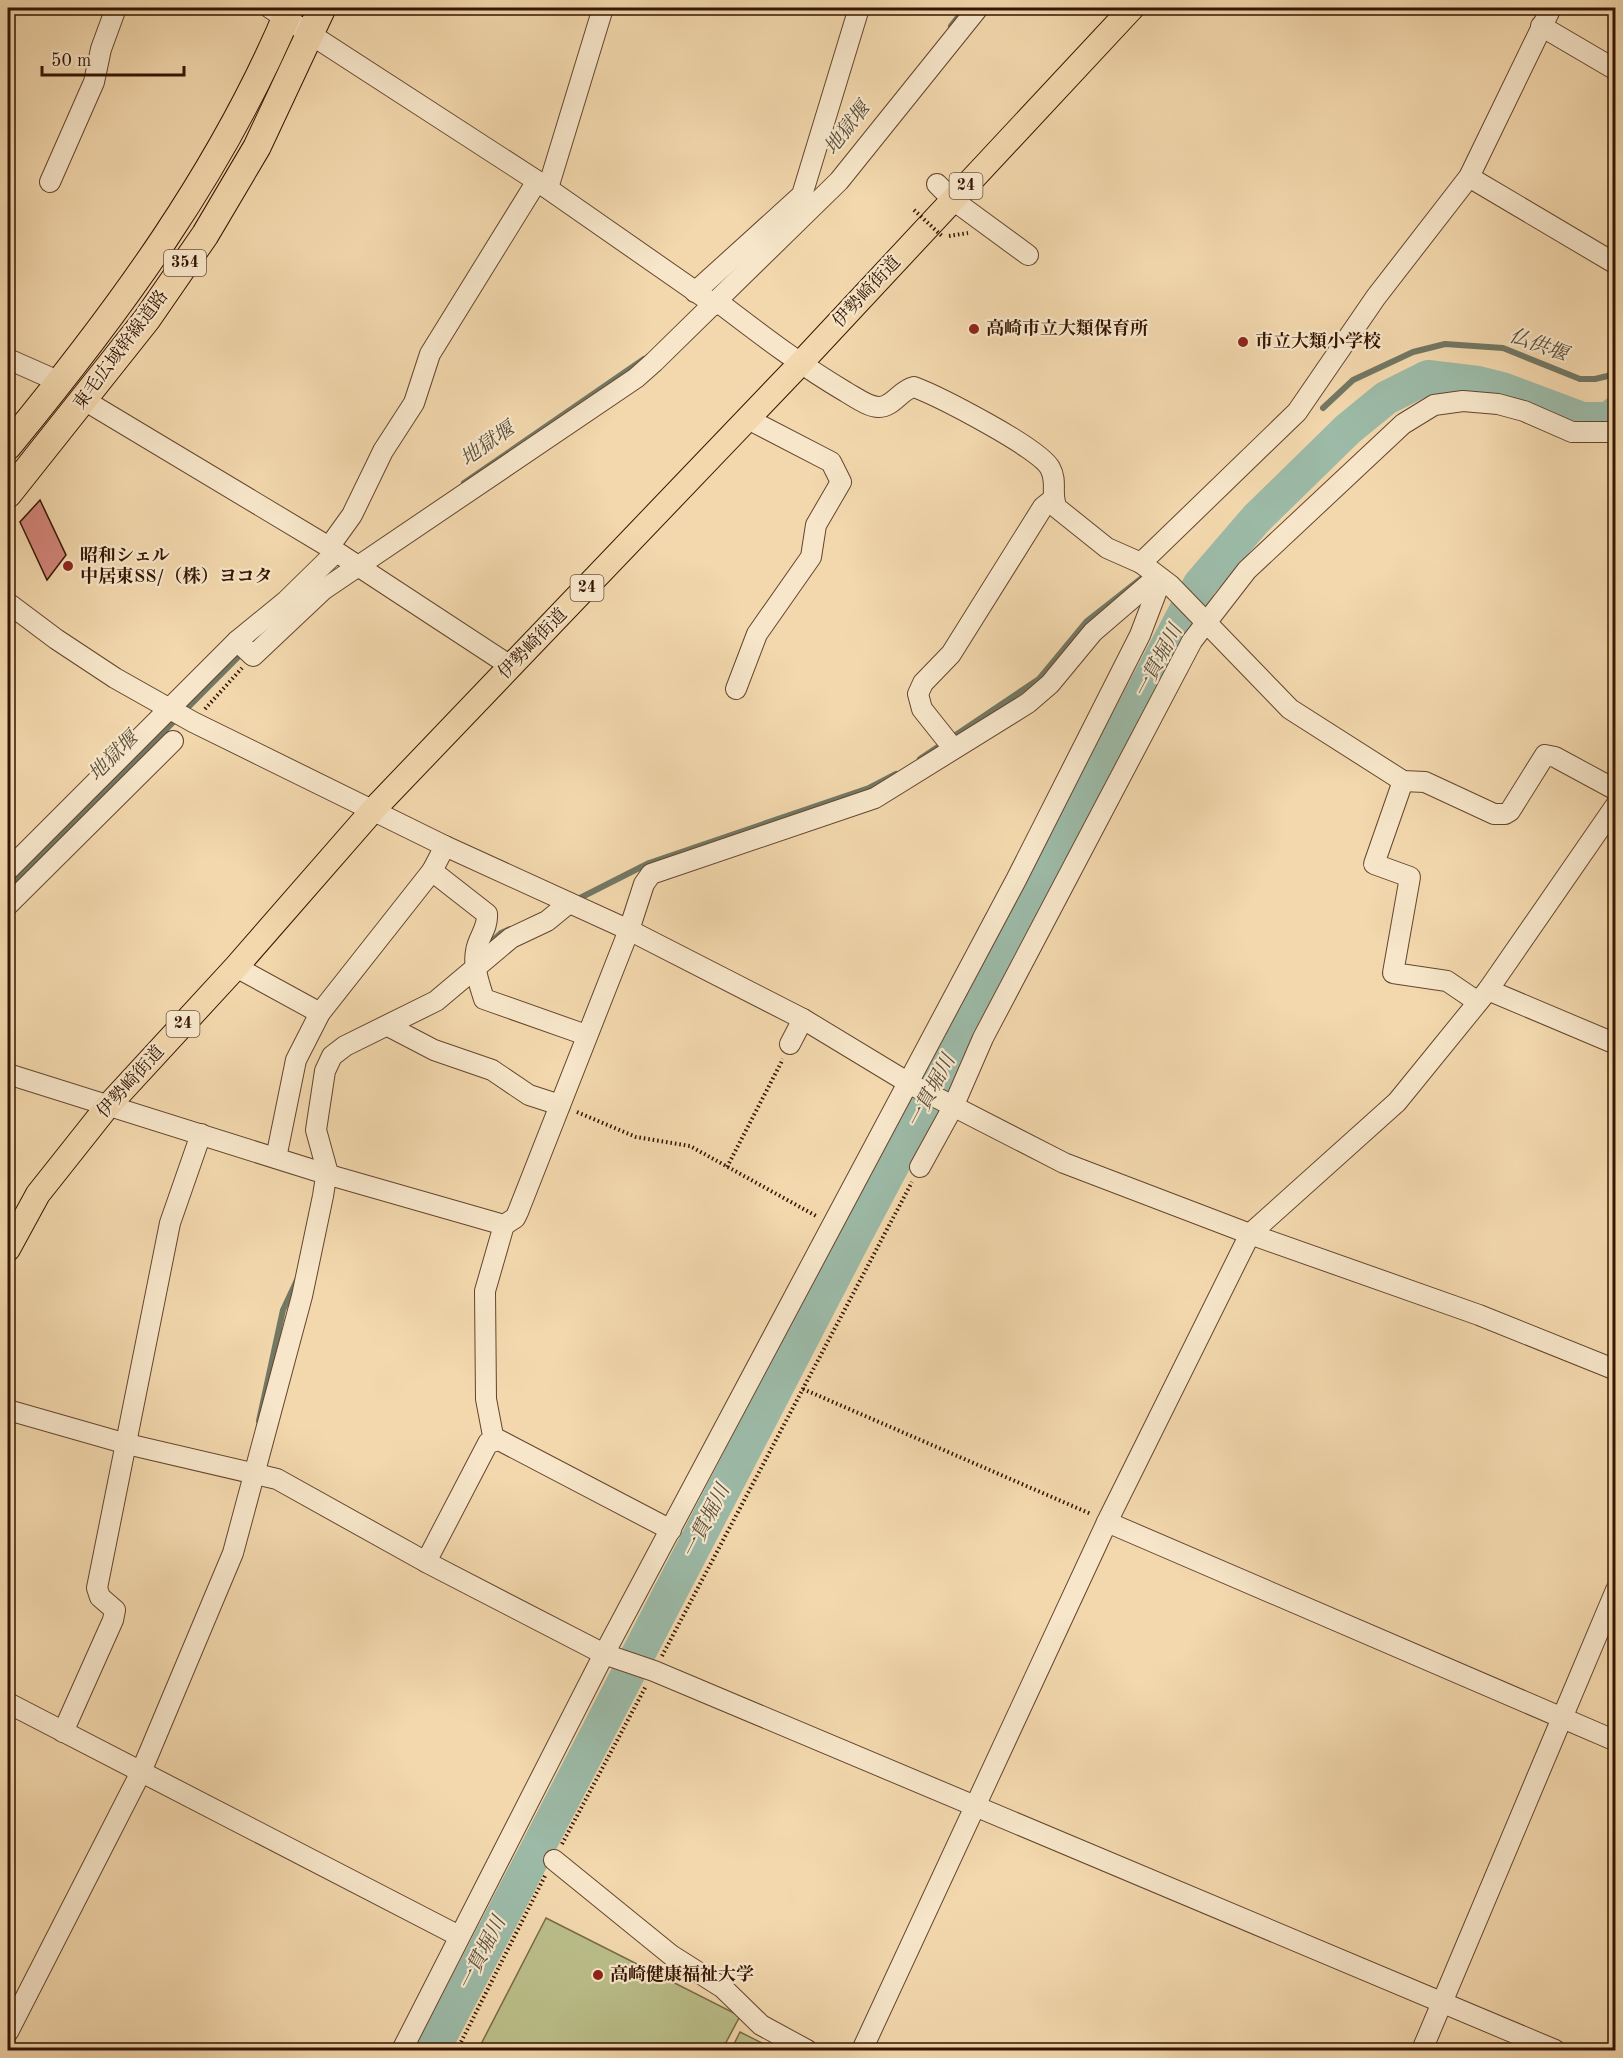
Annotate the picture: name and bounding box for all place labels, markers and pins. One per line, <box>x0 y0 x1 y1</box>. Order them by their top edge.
place label: 高崎市立大類保育所 <box>986 318 1148 338</box>
marker: 高崎市立大類保育所 <box>967 322 981 336</box>
place label: 市立大類小学校 <box>1255 331 1381 351</box>
marker: 市立大類小学校 <box>1236 335 1250 349</box>
place label: 昭和シェル 中居東SS/（株）ヨコタ <box>80 545 272 586</box>
marker: 昭和シェル 中居東SS/（株）ヨコタ <box>61 559 75 573</box>
place label: 高崎健康福祉大学 <box>610 1964 754 1984</box>
marker: 高崎健康福祉大学 <box>591 1968 605 1982</box>

